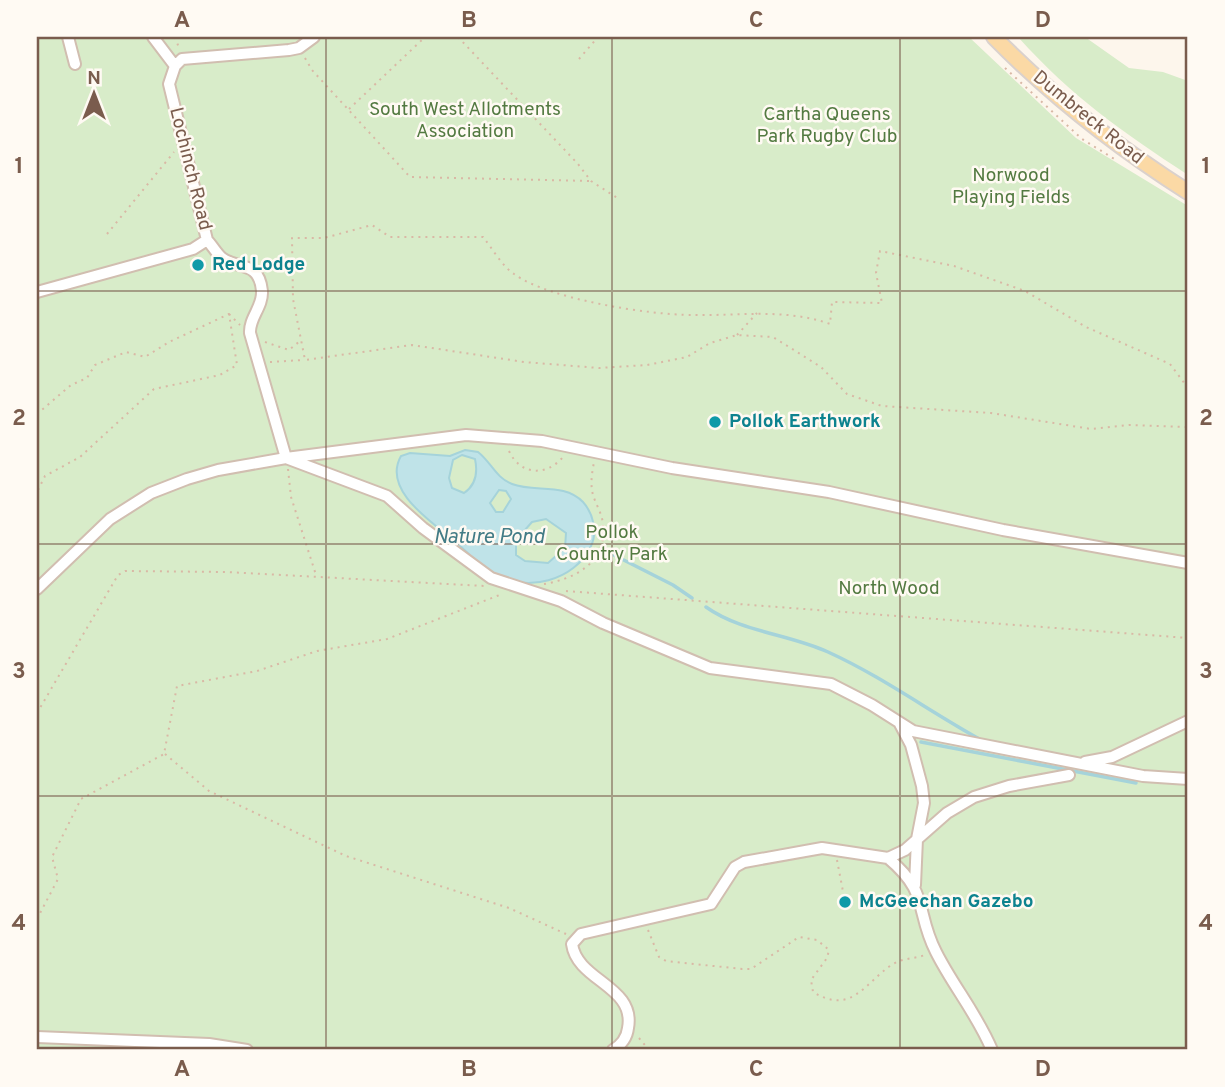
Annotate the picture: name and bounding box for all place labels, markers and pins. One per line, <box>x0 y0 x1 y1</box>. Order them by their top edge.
place label: Red Lodge <box>212 253 305 277</box>
marker: Red Lodge <box>190 257 206 273</box>
place label: Pollok Earthwork <box>729 410 881 434</box>
marker: Pollok Earthwork <box>707 414 723 430</box>
place label: McGeechan Gazebo <box>859 890 1033 914</box>
marker: McGeechan Gazebo <box>837 894 853 910</box>

